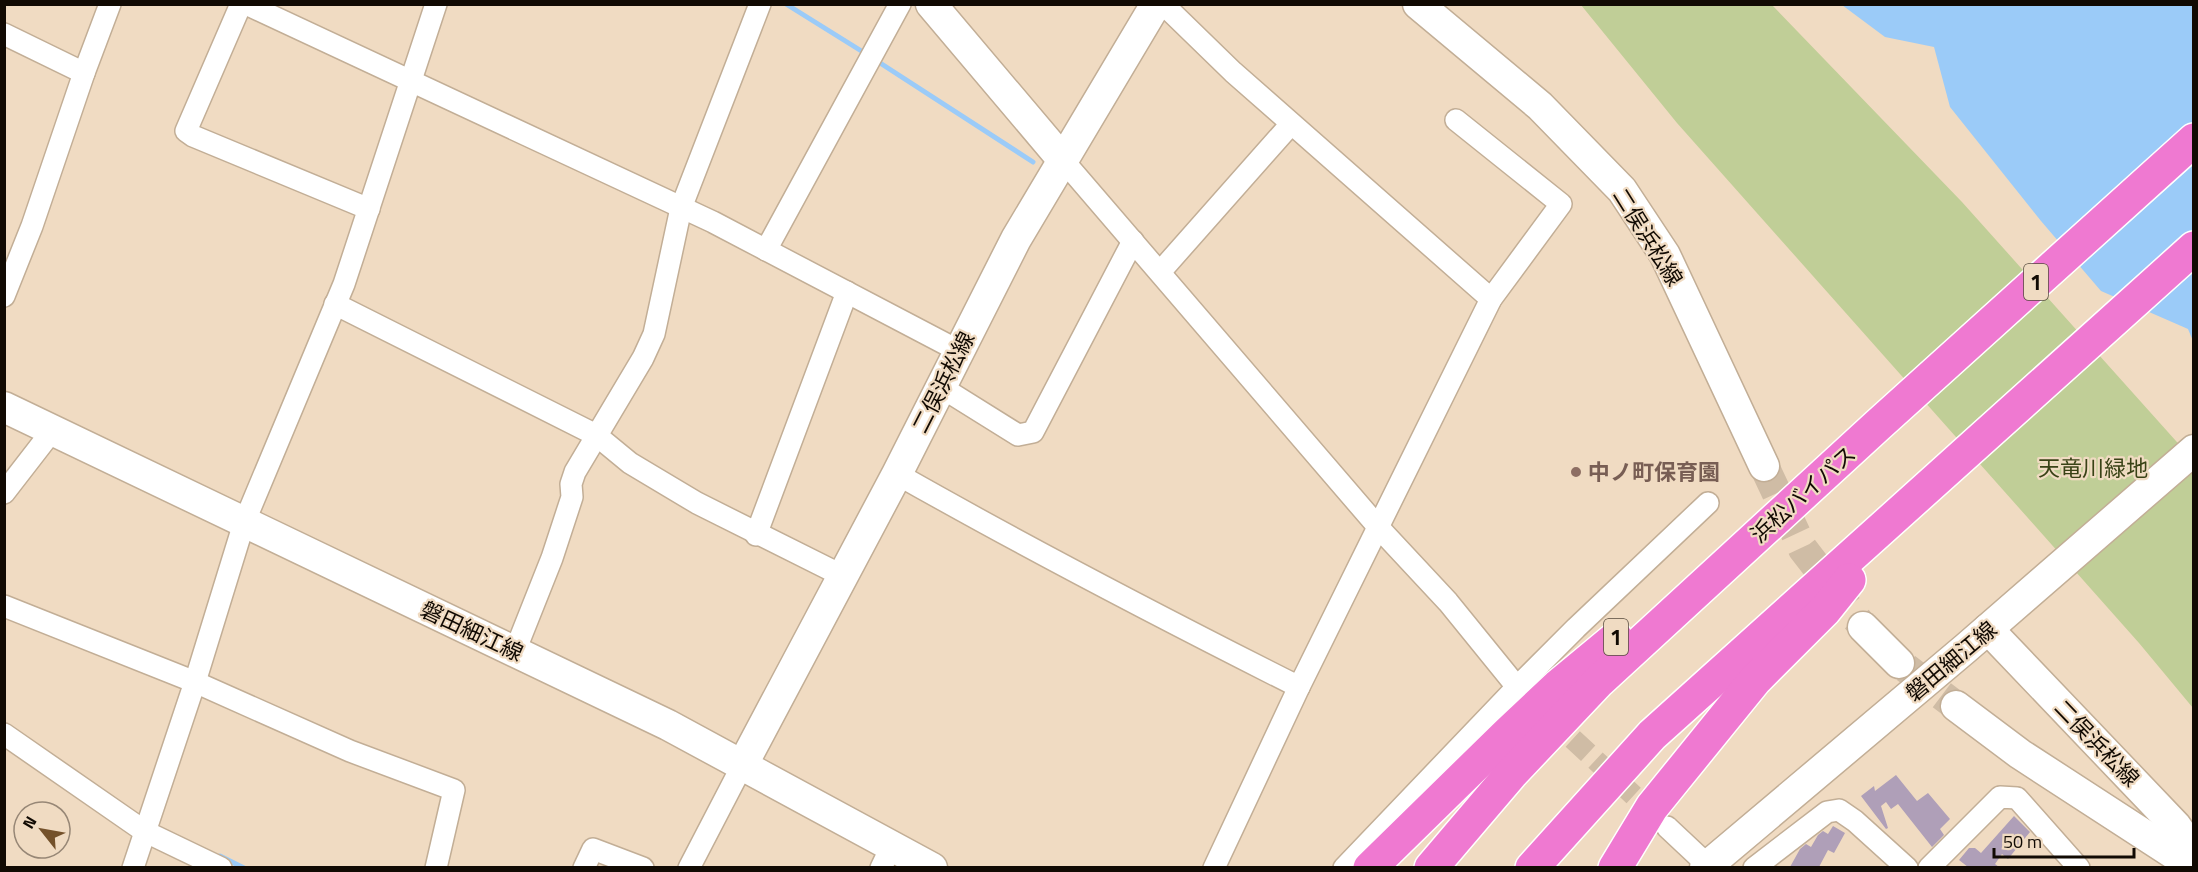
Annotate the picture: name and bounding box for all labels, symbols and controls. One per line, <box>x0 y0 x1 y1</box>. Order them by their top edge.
street label: 二俣浜松線 <box>1604 181 1692 293</box>
road number: 1 <box>2024 264 2048 300</box>
street label: 二俣浜松線 <box>903 325 983 439</box>
street label: 浜松バイパス <box>1743 437 1863 551</box>
park label: 天竜川緑地 <box>2038 451 2148 485</box>
place label: 中ノ町保育園 <box>1588 455 1720 489</box>
marker: 中ノ町保育園 <box>1569 465 1583 479</box>
street label: 磐田細江線 <box>415 592 529 670</box>
street label: 磐田細江線 <box>1898 613 2004 709</box>
road number: 1 <box>1604 619 1628 655</box>
street label: 二俣浜松線 <box>2047 692 2147 794</box>
north arrow <box>12 800 72 860</box>
text: N <box>16 811 42 833</box>
scale bar <box>1994 821 2134 859</box>
text: 50 m <box>2003 828 2042 855</box>

